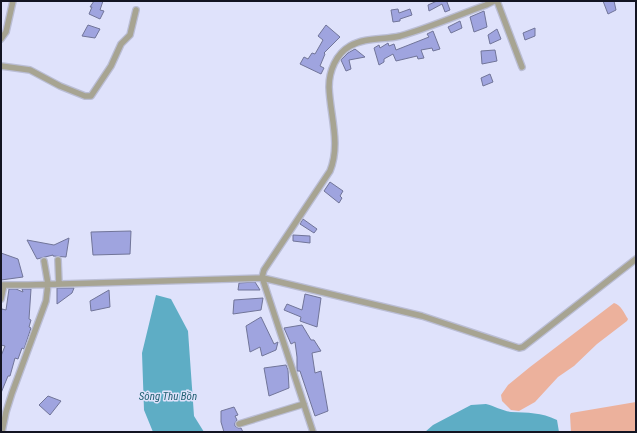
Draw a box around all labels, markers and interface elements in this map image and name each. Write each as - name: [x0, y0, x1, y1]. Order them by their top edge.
- water label: Sông Thu Bồn: [139, 390, 197, 403]

